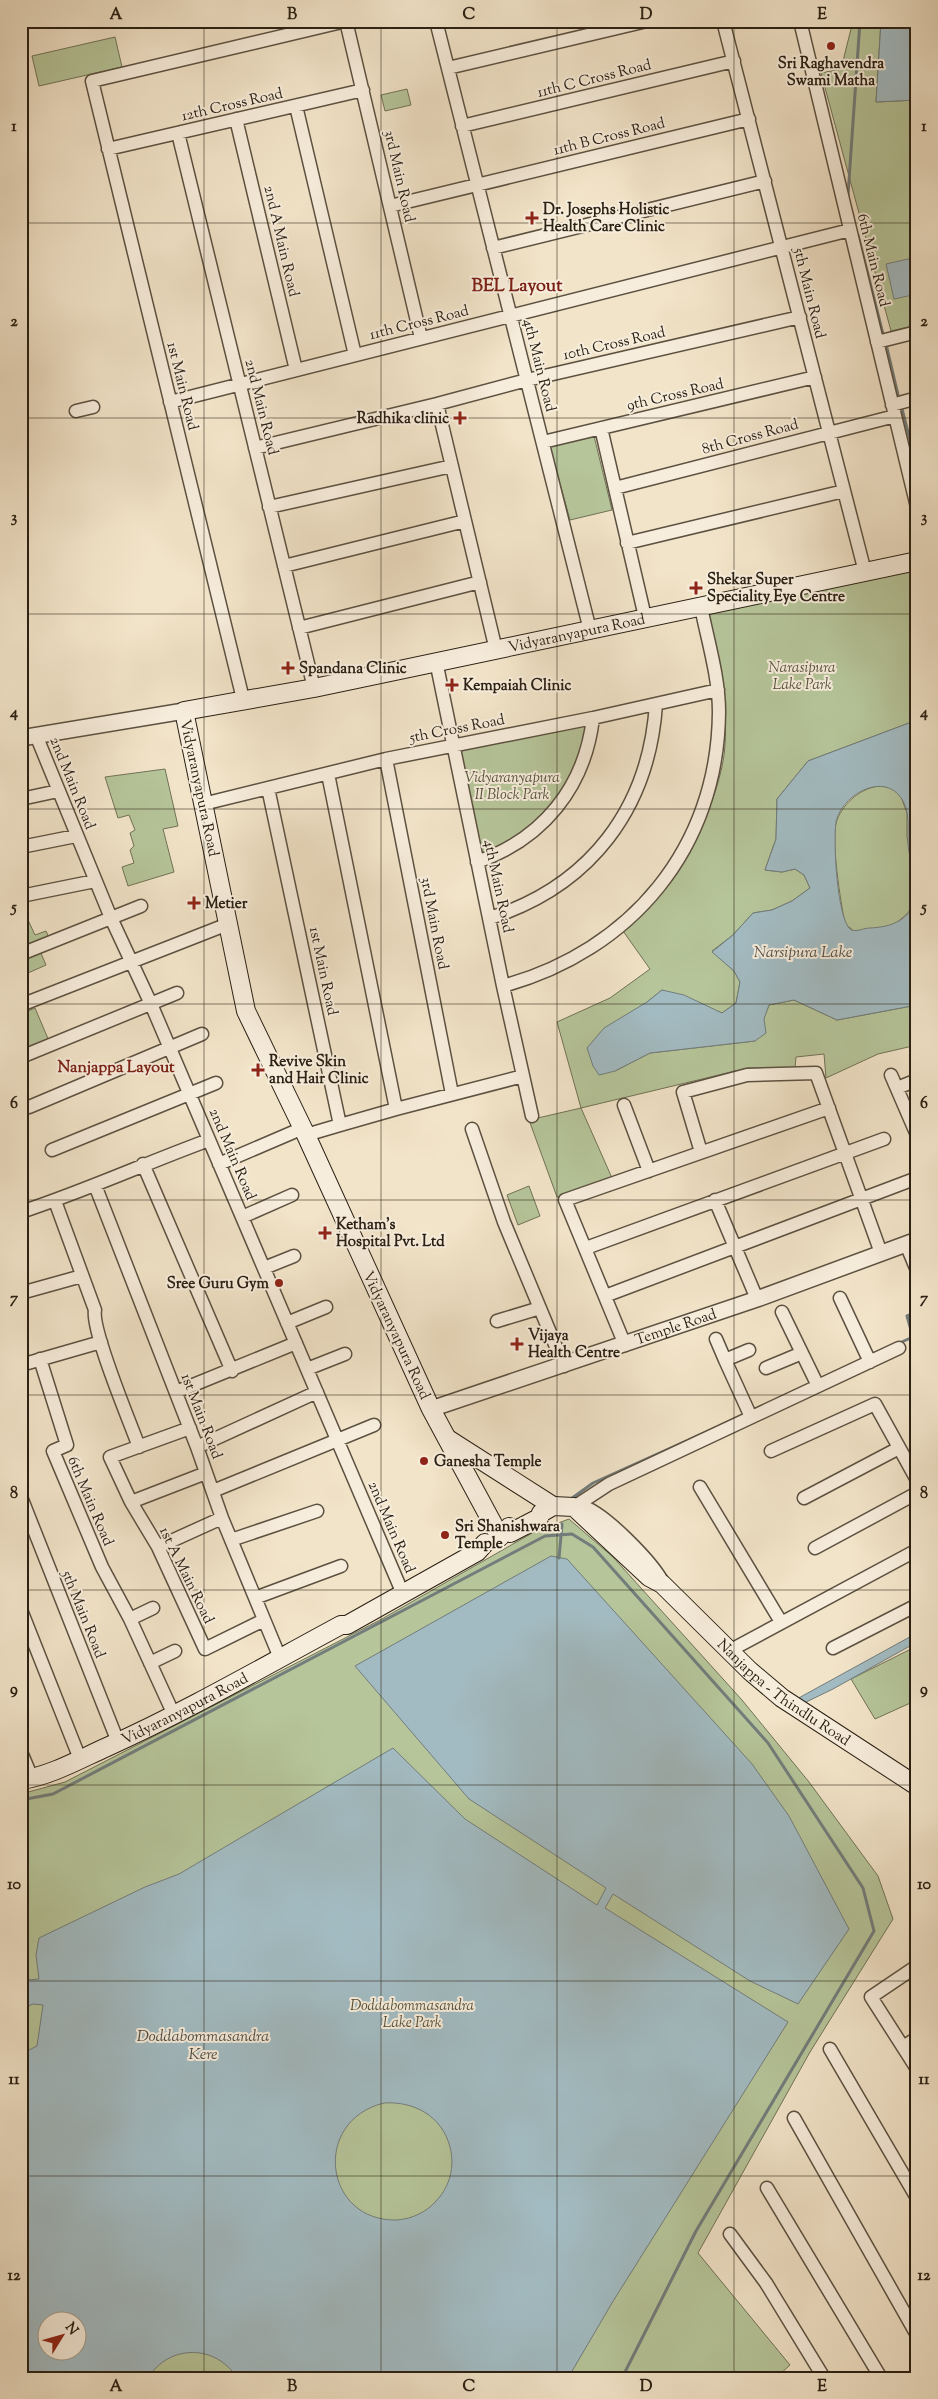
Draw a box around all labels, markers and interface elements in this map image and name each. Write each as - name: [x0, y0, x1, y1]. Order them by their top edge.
- text: A: [110, 4, 123, 27]
- text: B: [287, 4, 297, 27]
- text: C: [463, 4, 476, 27]
- text: D: [640, 4, 653, 27]
- text: E: [817, 4, 827, 27]
- marker: Sri Raghavendra Swami Matha: [825, 40, 837, 52]
- place label: Sri Raghavendra Swami Matha: [778, 54, 884, 92]
- street label: 11th C Cross Road: [535, 55, 654, 104]
- street label: 12th Cross Road: [180, 83, 286, 127]
- street label: 11th B Cross Road: [551, 113, 668, 161]
- text: 1: [11, 116, 17, 139]
- text: 1: [921, 116, 927, 139]
- street label: 3rd Main Road: [378, 128, 419, 225]
- street label: 2nd A Main Road: [258, 184, 304, 300]
- place label: Dr. Josephs Holistic Health Care Clinic: [543, 200, 669, 238]
- marker: Dr. Josephs Holistic Health Care Clinic: [525, 211, 539, 225]
- street label: 6th Main Road: [851, 212, 894, 310]
- street label: 5th Main Road: [787, 245, 830, 342]
- district label: BEL Layout: [472, 274, 563, 300]
- street label: 11th Cross Road: [367, 301, 472, 346]
- text: 2: [10, 311, 18, 334]
- text: 2: [920, 311, 928, 334]
- street label: 4th Main Road: [517, 317, 560, 415]
- street label: 10th Cross Road: [561, 322, 668, 366]
- street label: 1st Main Road: [160, 340, 203, 433]
- street label: 2nd Main Road: [238, 357, 283, 458]
- street label: 9th Cross Road: [625, 374, 726, 417]
- place label: Radhika clinic: [357, 409, 449, 430]
- marker: Radhika clinic: [453, 411, 467, 425]
- street label: 8th Cross Road: [700, 414, 801, 460]
- text: 3: [11, 507, 18, 530]
- text: 3: [921, 507, 928, 530]
- place label: Shekar Super Speciality Eye Centre: [707, 570, 845, 608]
- marker: Shekar Super Speciality Eye Centre: [689, 581, 703, 595]
- street label: Vidyaranyapura Road: [506, 609, 648, 659]
- park label: Narasipura Lake Park: [768, 658, 836, 696]
- place label: Spandana Clinic: [299, 659, 407, 680]
- marker: Spandana Clinic: [281, 661, 295, 675]
- place label: Kempaiah Clinic: [463, 676, 571, 697]
- marker: Kempaiah Clinic: [445, 678, 459, 692]
- text: 4: [9, 702, 18, 725]
- text: 4: [919, 702, 928, 725]
- street label: 5th Cross Road: [407, 710, 507, 749]
- street label: Vidyaranyapura Road: [174, 718, 223, 859]
- street label: 2nd Main Road: [43, 734, 100, 833]
- park label: Vidyaranyapura II Block Park: [464, 768, 560, 806]
- street label: 4th Main Road: [477, 838, 518, 936]
- street label: 3rd Main Road: [414, 875, 453, 972]
- place label: Metier: [205, 894, 248, 915]
- marker: Metier: [187, 896, 201, 910]
- text: 5: [9, 897, 17, 920]
- text: 5: [919, 897, 927, 920]
- street label: 1st Main Road: [303, 925, 342, 1018]
- water label: Narsipura Lake: [754, 942, 852, 965]
- place label: Revive Skin and Hair Clinic: [269, 1052, 369, 1090]
- district label: Nanjappa Layout: [57, 1057, 175, 1080]
- marker: Revive Skin and Hair Clinic: [251, 1063, 265, 1077]
- text: 6: [10, 1093, 18, 1116]
- text: 6: [920, 1093, 928, 1116]
- street label: 2nd Main Road: [203, 1105, 261, 1204]
- place label: Ketham's Hospital Pvt. Ltd: [336, 1215, 445, 1253]
- marker: Ketham's Hospital Pvt. Ltd: [318, 1226, 332, 1240]
- street label: Vidyaranyapura Road: [357, 1268, 435, 1404]
- place label: Sree Guru Gym: [167, 1274, 270, 1295]
- marker: Sree Guru Gym: [273, 1277, 285, 1289]
- text: 7: [10, 1288, 19, 1311]
- text: 7: [920, 1288, 929, 1311]
- street label: Temple Road: [632, 1304, 720, 1351]
- place label: Vijaya Health Centre: [528, 1326, 620, 1364]
- marker: Vijaya Health Centre: [510, 1337, 524, 1351]
- street label: 1st Main Road: [175, 1371, 227, 1463]
- place label: Ganesha Temple: [434, 1452, 541, 1473]
- street label: 6th Main Road: [61, 1454, 118, 1550]
- marker: Ganesha Temple: [418, 1455, 430, 1467]
- street label: 2nd Main Road: [362, 1478, 420, 1577]
- text: 8: [10, 1483, 18, 1506]
- text: 8: [920, 1483, 928, 1506]
- place label: Sri Shanishwara Temple: [455, 1517, 560, 1555]
- street label: 1st A Main Road: [153, 1524, 218, 1628]
- marker: Sri Shanishwara Temple: [439, 1529, 451, 1541]
- street label: 5th Main Road: [55, 1567, 110, 1662]
- street label: Nanjappa - Thindlu Road: [712, 1635, 854, 1752]
- street label: Vidyaranyapura Road: [118, 1668, 253, 1751]
- text: 9: [10, 1679, 18, 1702]
- text: 9: [920, 1679, 928, 1702]
- text: 10: [7, 1874, 21, 1897]
- text: 10: [917, 1874, 931, 1897]
- park label: Doddabommasandra Lake Park: [350, 1996, 474, 2034]
- water label: Doddabommasandra Kere: [137, 2026, 269, 2067]
- text: 11: [9, 2069, 20, 2092]
- text: 11: [919, 2069, 930, 2092]
- text: 12: [8, 2265, 21, 2288]
- text: 12: [918, 2265, 931, 2288]
- north arrow: [38, 2312, 88, 2362]
- text: N: [59, 2319, 82, 2340]
- text: A: [110, 2376, 123, 2399]
- text: B: [287, 2376, 297, 2399]
- text: C: [463, 2376, 476, 2399]
- text: D: [640, 2376, 653, 2399]
- text: E: [817, 2376, 827, 2399]

